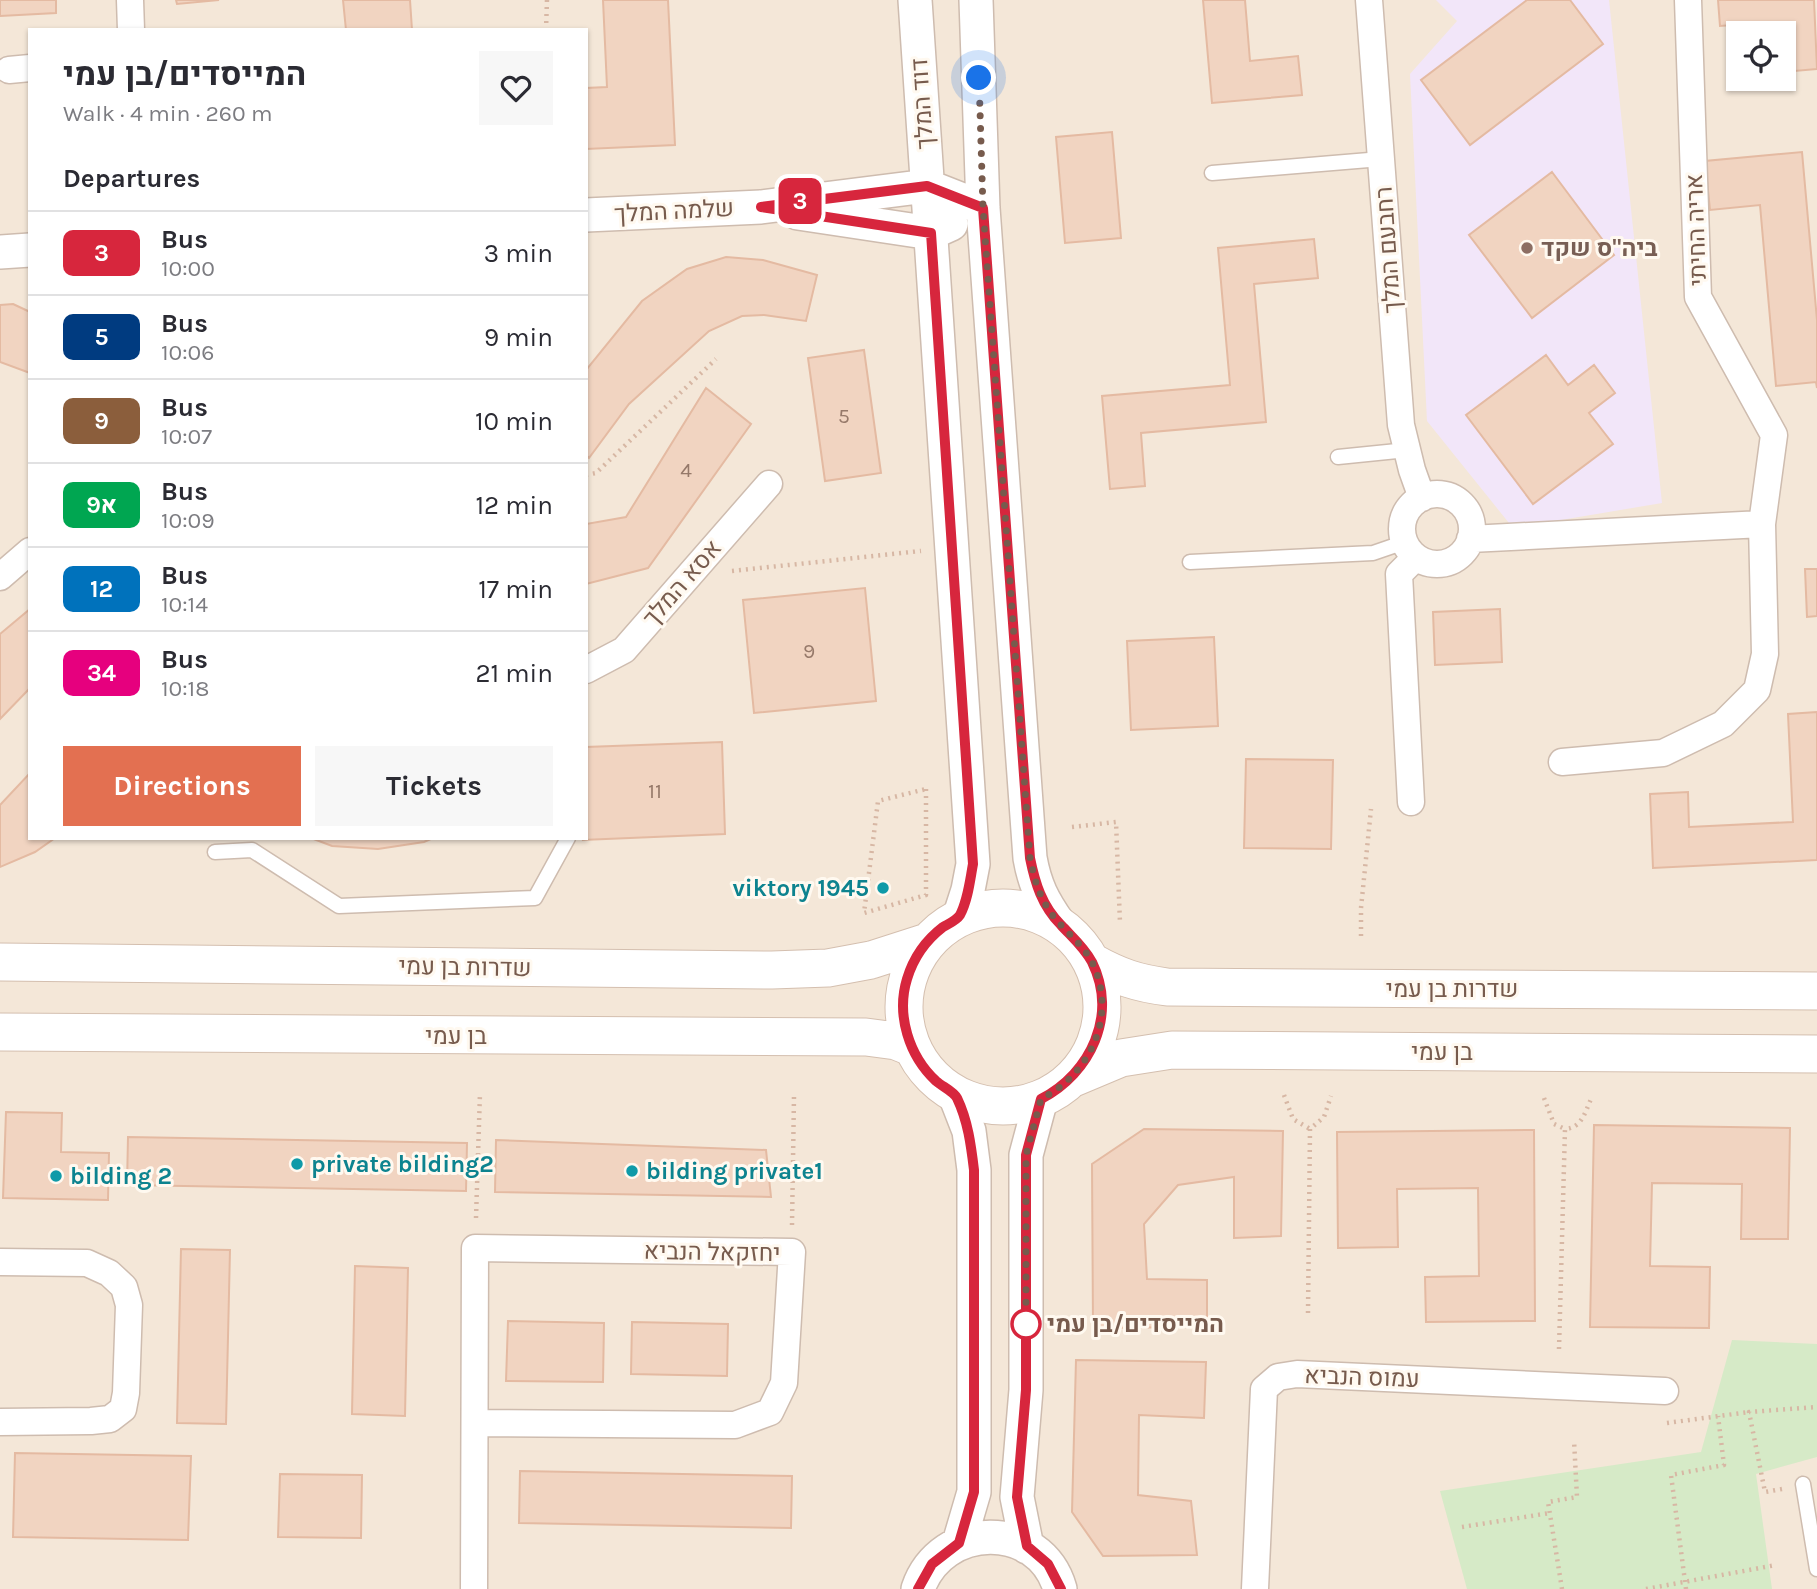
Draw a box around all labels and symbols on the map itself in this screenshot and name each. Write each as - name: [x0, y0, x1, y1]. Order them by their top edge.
- street label: דוד המלך: [905, 57, 939, 151]
- your location: [961, 60, 996, 95]
- street label: אריה החיתי: [1680, 173, 1712, 287]
- line badge: 3: [777, 178, 823, 224]
- street label: רחבעם המלך: [1370, 185, 1406, 315]
- street label: שלמה המלך: [613, 194, 735, 228]
- place label: ביה"ס שקד: [1541, 234, 1658, 262]
- marker: ביה"ס שקד: [1519, 240, 1535, 256]
- house number: 5: [838, 404, 850, 428]
- house number: 4: [680, 458, 692, 482]
- street label: אסא המלך: [637, 534, 727, 632]
- house number: 9: [803, 639, 815, 663]
- house number: 11: [648, 779, 662, 803]
- place label: viktory 1945: [732, 874, 869, 902]
- marker: viktory 1945: [875, 880, 891, 896]
- street label: שדרות בן עמי: [398, 952, 532, 982]
- street label: שדרות בן עמי: [1386, 975, 1518, 1003]
- street label: בן עמי: [425, 1022, 487, 1050]
- street label: בן עמי: [1411, 1038, 1473, 1066]
- place label: private bilding2: [311, 1150, 494, 1178]
- marker: private bilding2: [289, 1156, 305, 1172]
- place label: bilding private1: [646, 1157, 823, 1185]
- place label: bilding 2: [70, 1162, 172, 1190]
- marker: bilding private1: [624, 1163, 640, 1179]
- marker: bilding 2: [48, 1168, 64, 1184]
- street label: יחזקאל הנביא: [643, 1237, 781, 1267]
- marker: המייסדים/בן עמי: [1011, 1309, 1041, 1339]
- place label: המייסדים/בן עמי: [1047, 1310, 1224, 1338]
- street label: עמוס הנביא: [1304, 1361, 1420, 1393]

